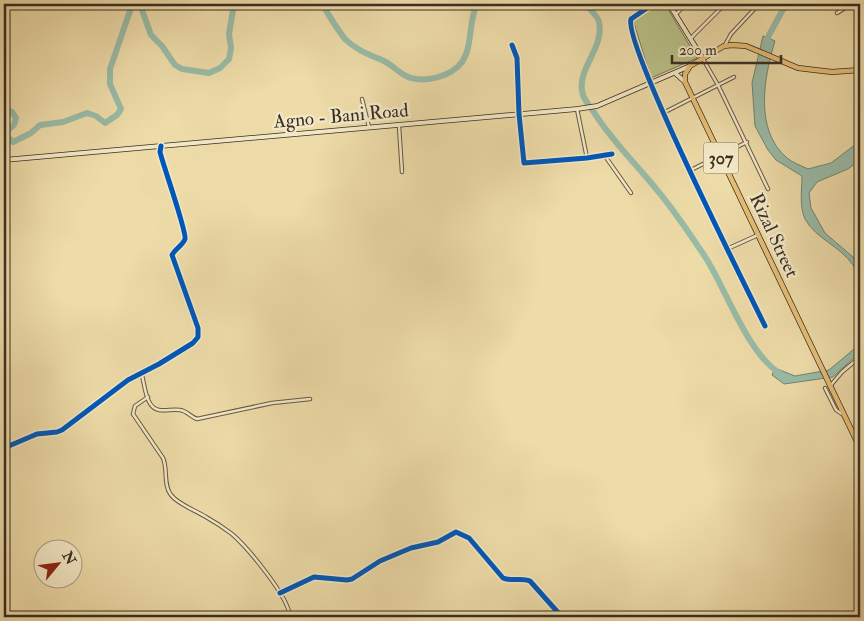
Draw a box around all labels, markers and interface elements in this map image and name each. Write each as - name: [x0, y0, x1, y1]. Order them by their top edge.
- scale bar: [672, 32, 780, 64]
- text: 200 m: [679, 41, 717, 60]
- street label: Agno - Bani Road: [272, 98, 410, 134]
- road number: 307: [704, 142, 738, 174]
- street label: Rizal Street: [744, 189, 804, 281]
- north arrow: [32, 538, 82, 588]
- text: N: [58, 547, 80, 568]

